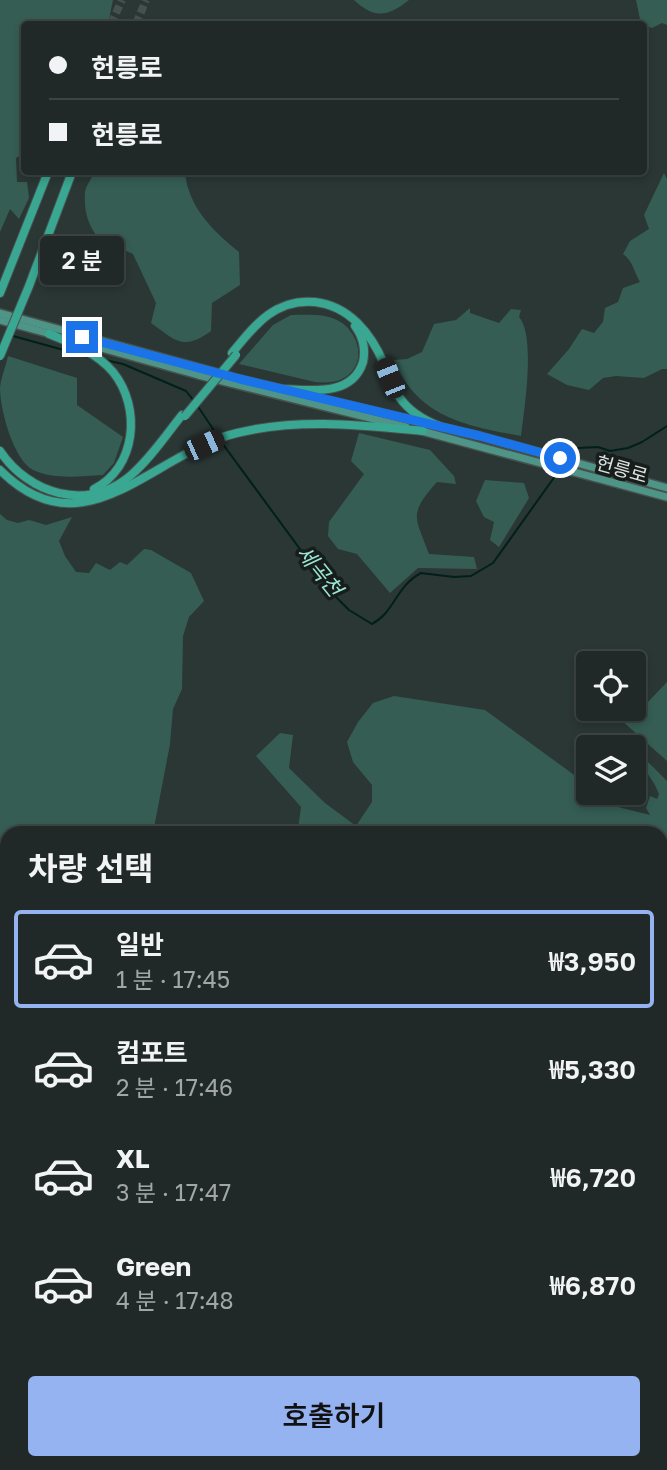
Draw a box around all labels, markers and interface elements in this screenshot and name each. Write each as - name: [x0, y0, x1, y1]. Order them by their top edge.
- text: 헌릉로: [91, 52, 163, 83]
- text: 헌릉로: [91, 119, 163, 150]
- callout: 2 분: [40, 236, 124, 284]
- text: 2 분: [62, 246, 102, 274]
- route end: [66, 321, 98, 353]
- car: [373, 355, 408, 401]
- car: [181, 427, 228, 463]
- route start: [544, 442, 576, 474]
- street label: 헌릉로: [594, 450, 651, 487]
- water label: 세곡천: [291, 540, 350, 603]
- map controls: [576, 651, 646, 805]
- button: locate: [576, 651, 646, 721]
- button: layers: [576, 735, 646, 805]
- text: 차량 선택: [28, 849, 154, 887]
- icon: car: [32, 928, 95, 991]
- text: 일반: [116, 929, 164, 960]
- text: ₩3,950: [549, 946, 636, 977]
- text: 1 분 · 17:45: [116, 965, 230, 993]
- icon: car: [32, 1036, 95, 1099]
- text: 컴포트: [116, 1037, 188, 1068]
- text: ₩5,330: [549, 1054, 636, 1085]
- text: 2 분 · 17:46: [116, 1073, 233, 1101]
- text: XL: [116, 1143, 150, 1174]
- icon: car: [32, 1144, 95, 1207]
- text: ₩6,720: [550, 1162, 636, 1193]
- text: 3 분 · 17:47: [116, 1178, 231, 1206]
- text: Green: [116, 1251, 191, 1282]
- icon: car: [32, 1252, 95, 1315]
- text: ₩6,870: [550, 1270, 636, 1301]
- text: 4 분 · 17:48: [116, 1286, 234, 1314]
- button: 호출하기: [28, 1376, 640, 1456]

